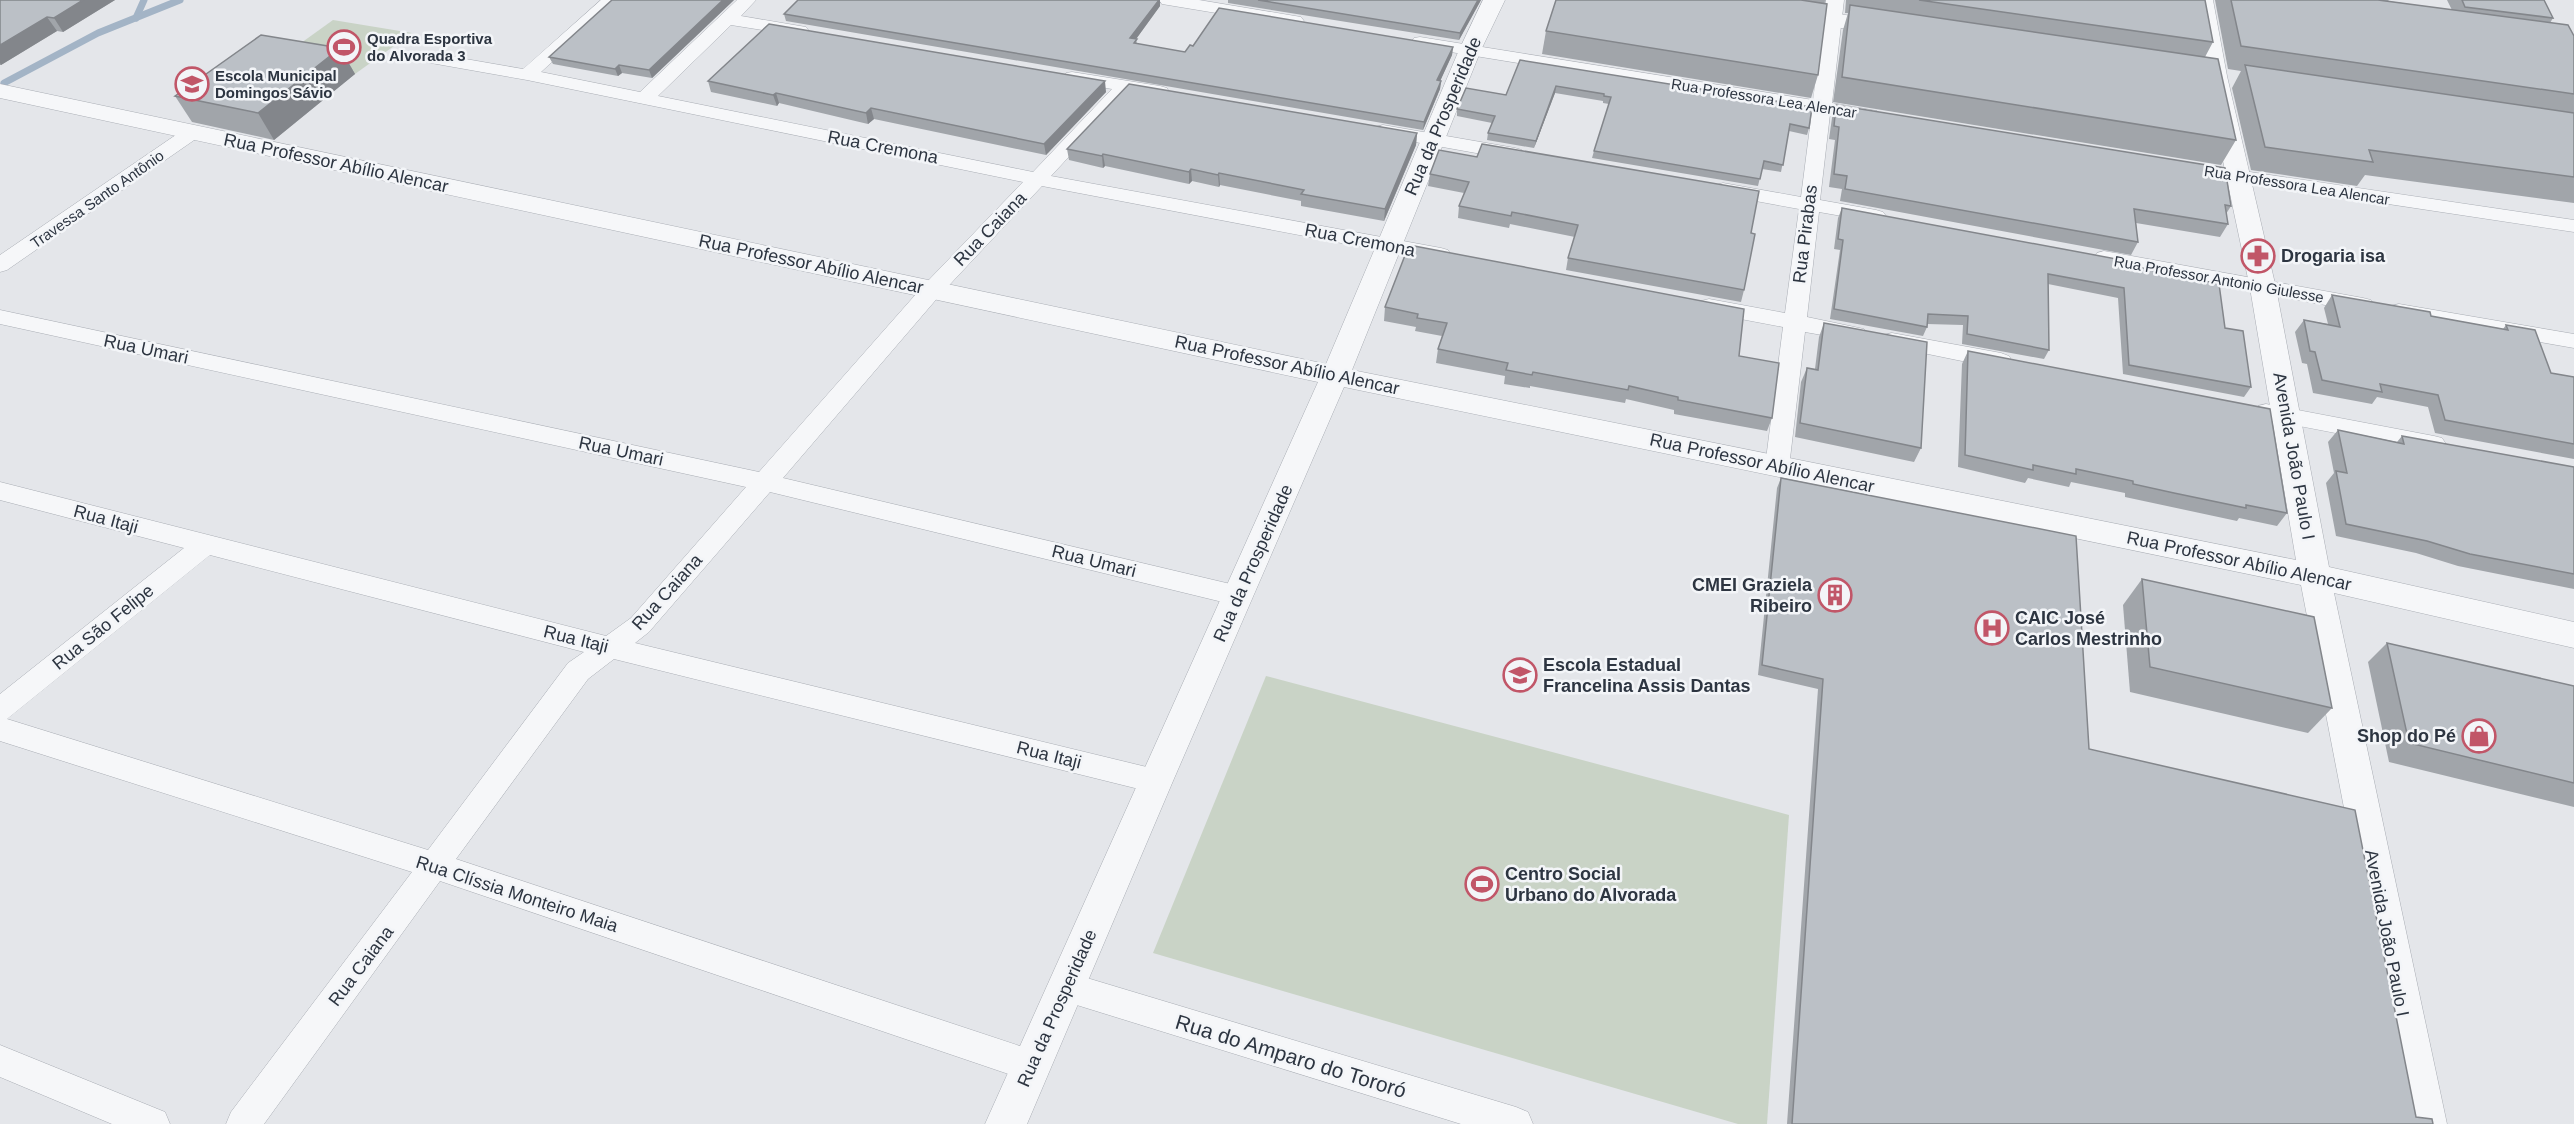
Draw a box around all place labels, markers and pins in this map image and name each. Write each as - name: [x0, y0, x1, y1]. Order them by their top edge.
- sports icon: Quadra Esportiva do Alvorada 3: [326, 29, 362, 65]
- place label: Quadra Esportiva do Alvorada 3: [367, 30, 493, 64]
- school or university icon: Escola Municipal Domingos Sávio: [174, 66, 210, 102]
- place label: Escola Municipal Domingos Sávio: [215, 67, 337, 101]
- pharmacy icon: Drogaria isa: [2240, 238, 2276, 274]
- place label: Drogaria isa: [2281, 246, 2386, 266]
- place label: CMEI Graziela Ribeiro: [1692, 575, 1813, 616]
- building icon: CMEI Graziela Ribeiro: [1817, 577, 1853, 613]
- place label: CAIC José Carlos Mestrinho: [2015, 608, 2162, 649]
- hospital icon: CAIC José Carlos Mestrinho: [1974, 610, 2010, 646]
- place label: Escola Estadual Francelina Assis Dantas: [1543, 655, 1750, 696]
- school or university icon: Escola Estadual Francelina Assis Dantas: [1502, 657, 1538, 693]
- shop icon: Shop do Pé: [2461, 718, 2497, 754]
- place label: Shop do Pé: [2357, 726, 2456, 746]
- place label: Centro Social Urbano do Alvorada: [1505, 864, 1677, 905]
- sports icon: Centro Social Urbano do Alvorada: [1464, 866, 1500, 902]

